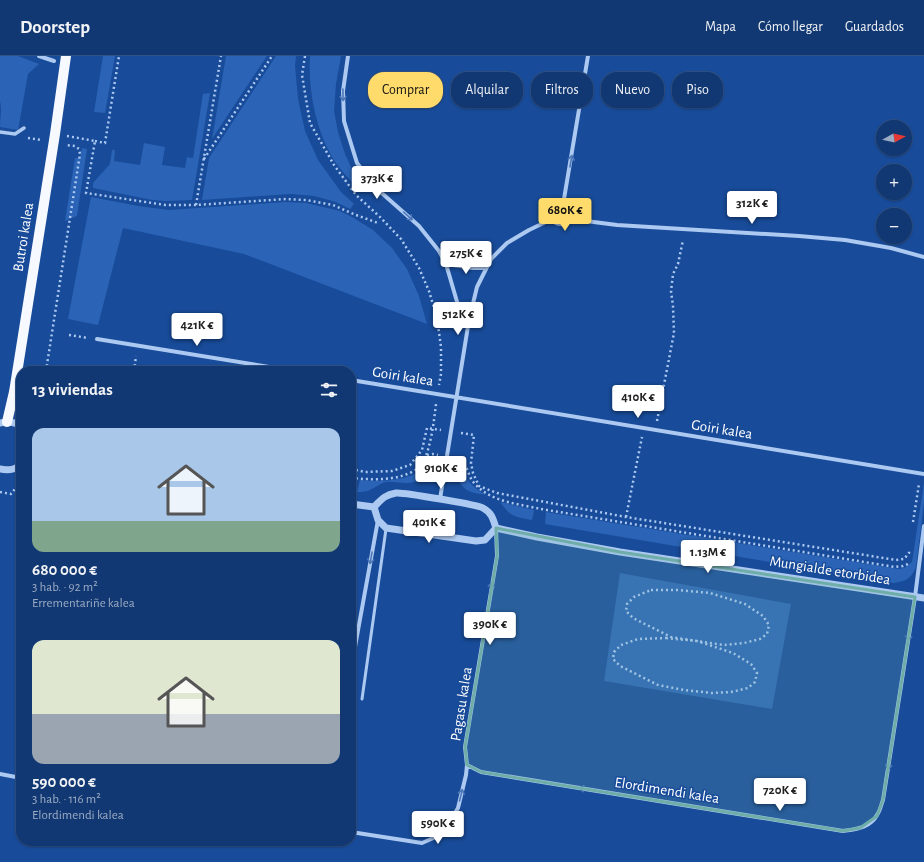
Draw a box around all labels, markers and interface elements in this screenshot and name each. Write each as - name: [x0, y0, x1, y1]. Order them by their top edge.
- text: Doorstep: [20, 18, 90, 37]
- text: Mapa: [705, 20, 736, 34]
- text: Cómo llegar: [758, 20, 823, 34]
- text: Guardados: [845, 20, 904, 34]
- chip: Comprar: [368, 72, 443, 108]
- chip: Alquilar: [451, 72, 523, 108]
- chip: Filtros: [531, 72, 593, 108]
- chip: Nuevo: [601, 72, 664, 108]
- chip: Piso: [672, 72, 723, 108]
- one-way arrow: [339, 88, 347, 101]
- north arrow: [876, 120, 912, 156]
- map controls: [876, 120, 912, 244]
- one-way arrow: [567, 155, 575, 168]
- button: +: [876, 164, 912, 200]
- pin: 373K €: [344, 166, 410, 200]
- text: 373K €: [361, 172, 393, 185]
- pin: 312K €: [719, 191, 785, 225]
- text: 312K €: [736, 197, 768, 210]
- pin: 680K €: [532, 198, 598, 232]
- street label: Butroi kalea: [11, 201, 36, 273]
- text: 680K €: [547, 204, 583, 217]
- button: −: [876, 208, 912, 244]
- one-way arrow: [402, 211, 412, 220]
- pin: 275K €: [433, 241, 499, 275]
- text: 275K €: [450, 247, 482, 260]
- pin: 512K €: [425, 302, 491, 336]
- text: 512K €: [442, 308, 474, 321]
- pin: 421K €: [164, 313, 230, 347]
- text: 421K €: [181, 319, 213, 332]
- street label: Goiri kalea: [371, 364, 435, 389]
- icon: filters: [318, 379, 340, 401]
- text: 13 viviendas: [32, 381, 113, 398]
- pin: 410K €: [605, 385, 671, 419]
- text: 410K €: [621, 391, 655, 404]
- street label: Goiri kalea: [690, 417, 754, 442]
- icon: home: [150, 454, 222, 526]
- pin: 910K €: [408, 456, 474, 490]
- text: 910K €: [424, 462, 458, 475]
- pin: 401K €: [396, 510, 462, 544]
- text: 401K €: [412, 516, 446, 529]
- pin: 1.13M €: [671, 540, 745, 574]
- text: 1.13M €: [690, 546, 726, 559]
- one-way arrow: [367, 551, 375, 564]
- street label: Mungialde etorbidea: [768, 554, 891, 587]
- text: 680 000 €: [32, 561, 97, 578]
- text: 3 hab. · 92 m²: [32, 581, 98, 594]
- one-way arrow: [488, 582, 496, 595]
- text: Errementariñe kalea: [32, 597, 135, 610]
- pin: 390K €: [457, 612, 523, 646]
- text: 390K €: [473, 618, 507, 631]
- one-way arrow: [905, 628, 913, 641]
- icon: home: [150, 666, 222, 738]
- street label: Pagasu kalea: [448, 666, 475, 742]
- one-way arrow: [885, 757, 893, 770]
- text: 590 000 €: [32, 773, 96, 790]
- street label: Elordimendi kalea: [613, 775, 720, 806]
- pin: 720K €: [747, 778, 813, 812]
- text: 720K €: [763, 784, 797, 797]
- one-way arrow: [579, 785, 592, 793]
- one-way arrow: [458, 789, 465, 802]
- text: 3 hab. · 116 m²: [32, 793, 101, 806]
- text: Elordimendi kalea: [32, 809, 124, 822]
- pin: 590K €: [405, 811, 471, 845]
- text: 590K €: [421, 817, 455, 830]

